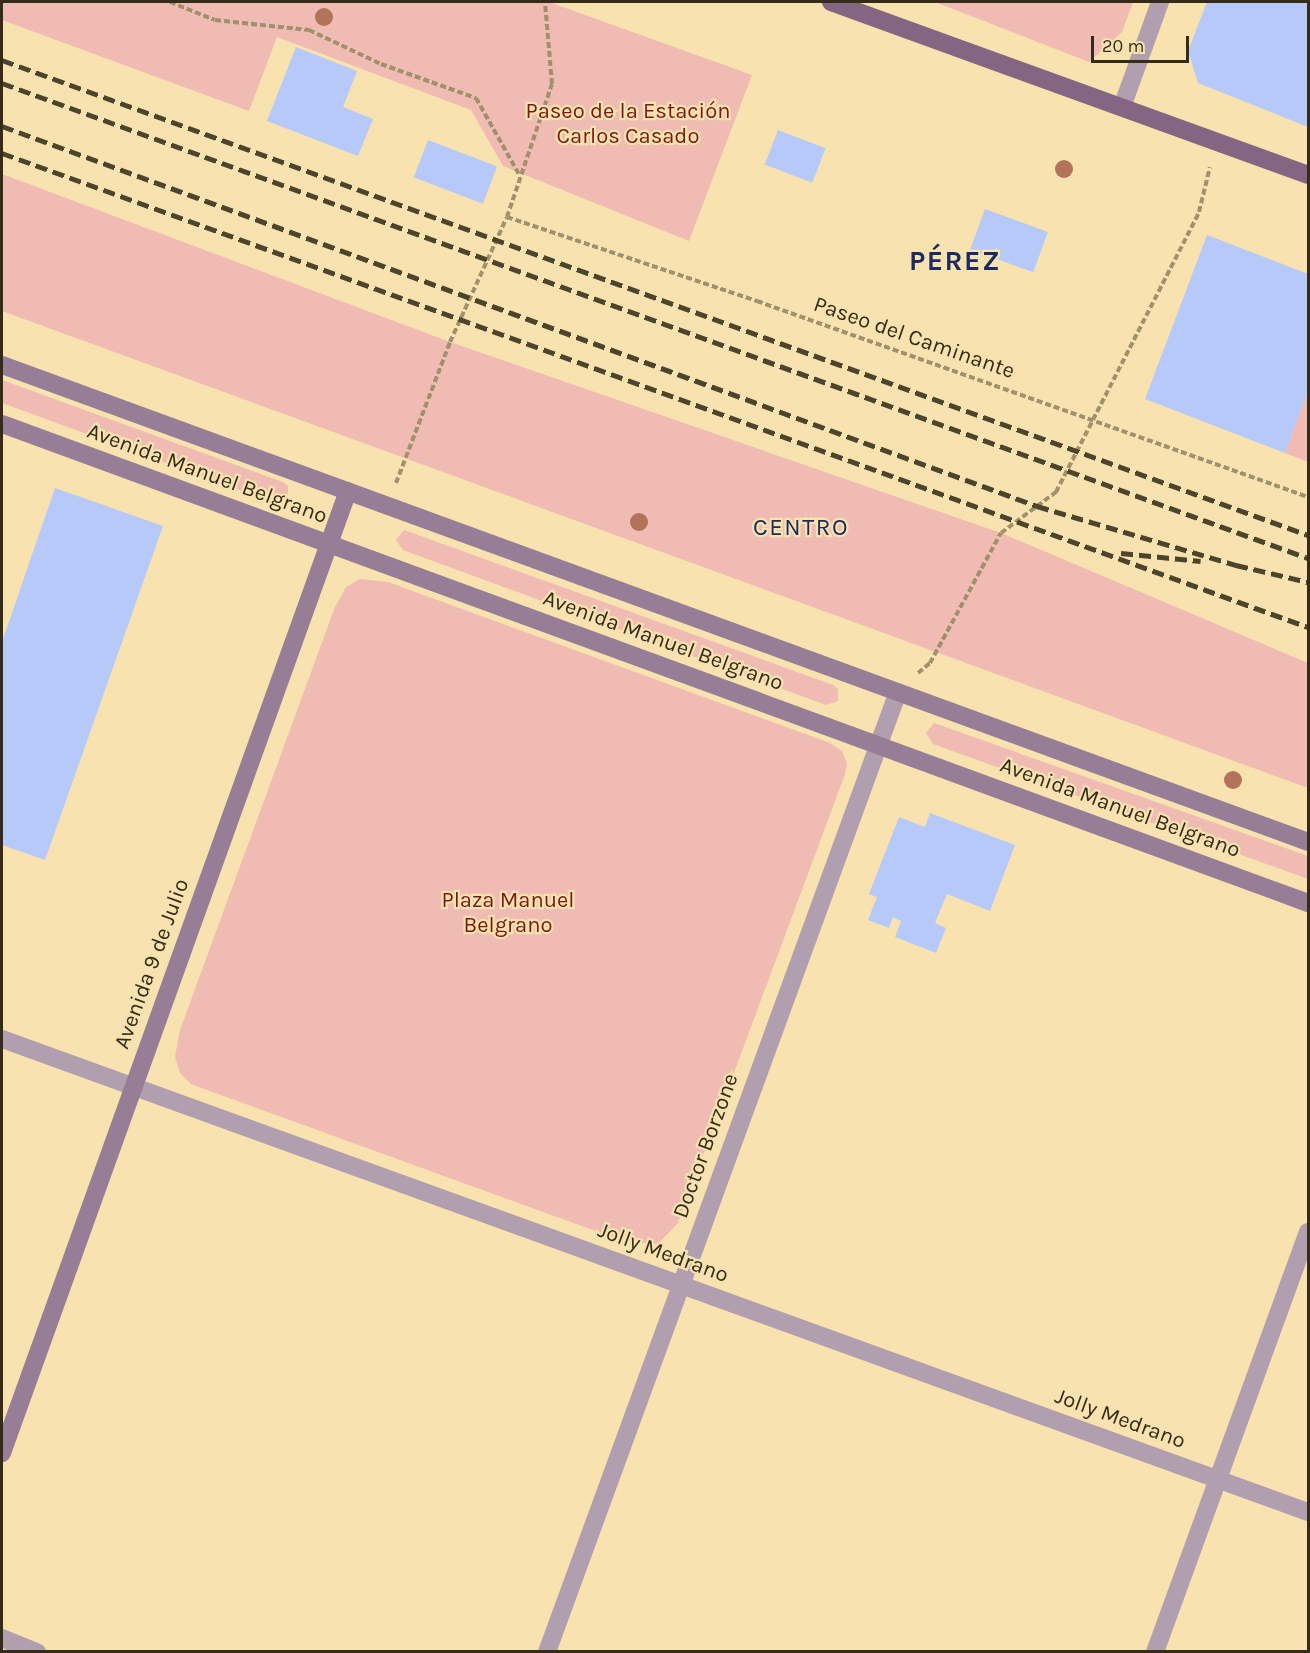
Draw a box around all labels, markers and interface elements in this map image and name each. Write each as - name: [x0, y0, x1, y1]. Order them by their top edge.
- scale bar: [1094, 24, 1192, 62]
- text: 20 m: [1102, 35, 1144, 57]
- park label: Paseo de la Estación Carlos Casado: [526, 98, 730, 150]
- district label: PÉREZ: [909, 244, 1001, 278]
- street label: Paseo del Caminante: [810, 291, 1018, 385]
- street label: Avenida Manuel Belgrano: [83, 418, 331, 530]
- district label: CENTRO: [753, 514, 849, 542]
- street label: Avenida Manuel Belgrano: [539, 585, 787, 697]
- street label: Avenida Manuel Belgrano: [996, 752, 1244, 864]
- street label: Avenida 9 de Julio: [109, 875, 195, 1053]
- park label: Plaza Manuel Belgrano: [441, 887, 575, 938]
- street label: Doctor Borzone: [668, 1070, 744, 1222]
- street label: Jolly Medrano: [594, 1217, 732, 1289]
- street label: Jolly Medrano: [1051, 1383, 1189, 1455]

